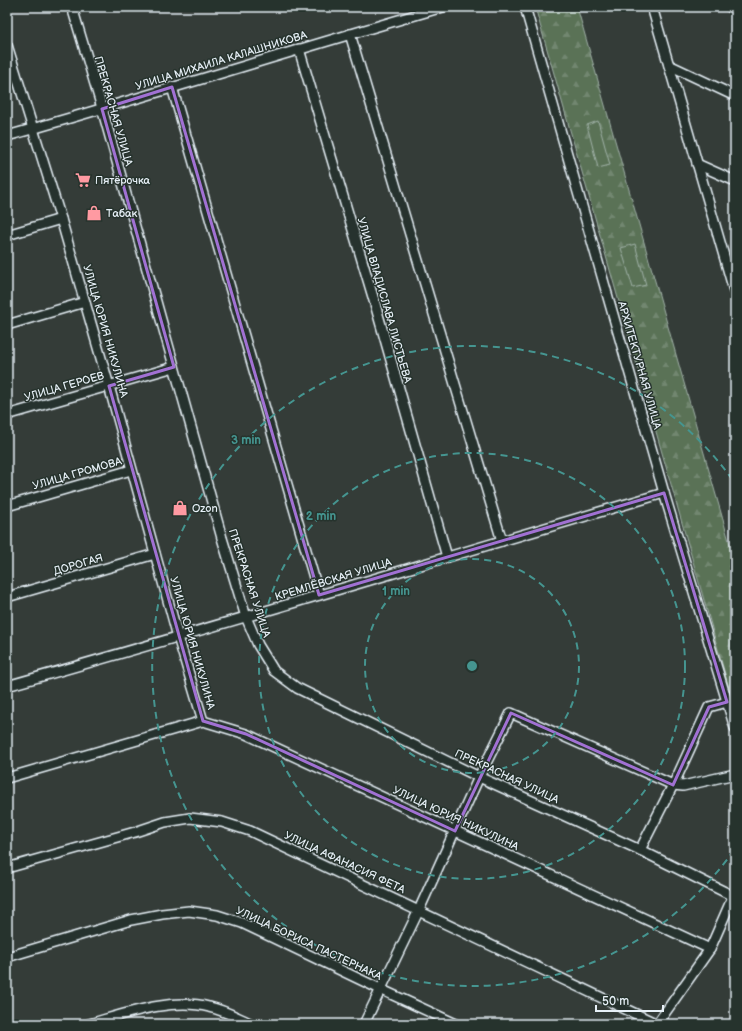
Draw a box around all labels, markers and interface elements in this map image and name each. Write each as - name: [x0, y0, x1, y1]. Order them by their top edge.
- street label: УЛИЦА МИХАИЛА КАЛАШНИКОВА: [134, 28, 309, 93]
- street label: ПРЕКРАСНАЯ УЛИЦА: [92, 55, 135, 168]
- supermarket icon: Пятёрочка: [74, 171, 92, 189]
- place label: Пятёрочка: [95, 174, 151, 187]
- shop icon: Табак: [85, 204, 103, 222]
- place label: Табак: [106, 207, 137, 220]
- street label: УЛИЦА ВЛАДИСЛАВА ЛИСТЬЕВА: [355, 216, 415, 385]
- street label: УЛИЦА ЮРИЯ НИКУЛИНА: [80, 263, 131, 399]
- street label: АРХИТЕКТУРНАЯ УЛИЦА: [615, 299, 664, 431]
- street label: УЛИЦА ГЕРОЕВ: [23, 369, 106, 404]
- text: 3 min: [231, 433, 261, 448]
- street label: УЛИЦА ГРОМОВА: [31, 454, 123, 492]
- shop icon: Ozon: [171, 499, 189, 517]
- place label: Ozon: [192, 502, 218, 515]
- text: 2 min: [306, 509, 336, 524]
- street label: ПРЕКРАСНАЯ УЛИЦА: [226, 527, 273, 639]
- street label: ДОРОГАЯ: [52, 551, 104, 578]
- street label: КРЕМЛЁВСКАЯ УЛИЦА: [273, 555, 393, 603]
- street label: УЛИЦА ЮРИЯ НИКУЛИНА: [167, 575, 218, 711]
- text: 1 min: [382, 584, 410, 599]
- centre of rings: [465, 659, 479, 673]
- street label: ПРЕКРАСНАЯ УЛИЦА: [453, 747, 561, 806]
- street label: УЛИЦА ЮРИЯ НИКУЛИНА: [391, 784, 521, 854]
- street label: УЛИЦА АФАНАСИЯ ФЕТА: [282, 829, 408, 896]
- street label: УЛИЦА БОРИСА ПАСТЕРНАКА: [234, 904, 384, 983]
- scale bar: [596, 987, 663, 1013]
- text: 50 m: [602, 994, 629, 1009]

